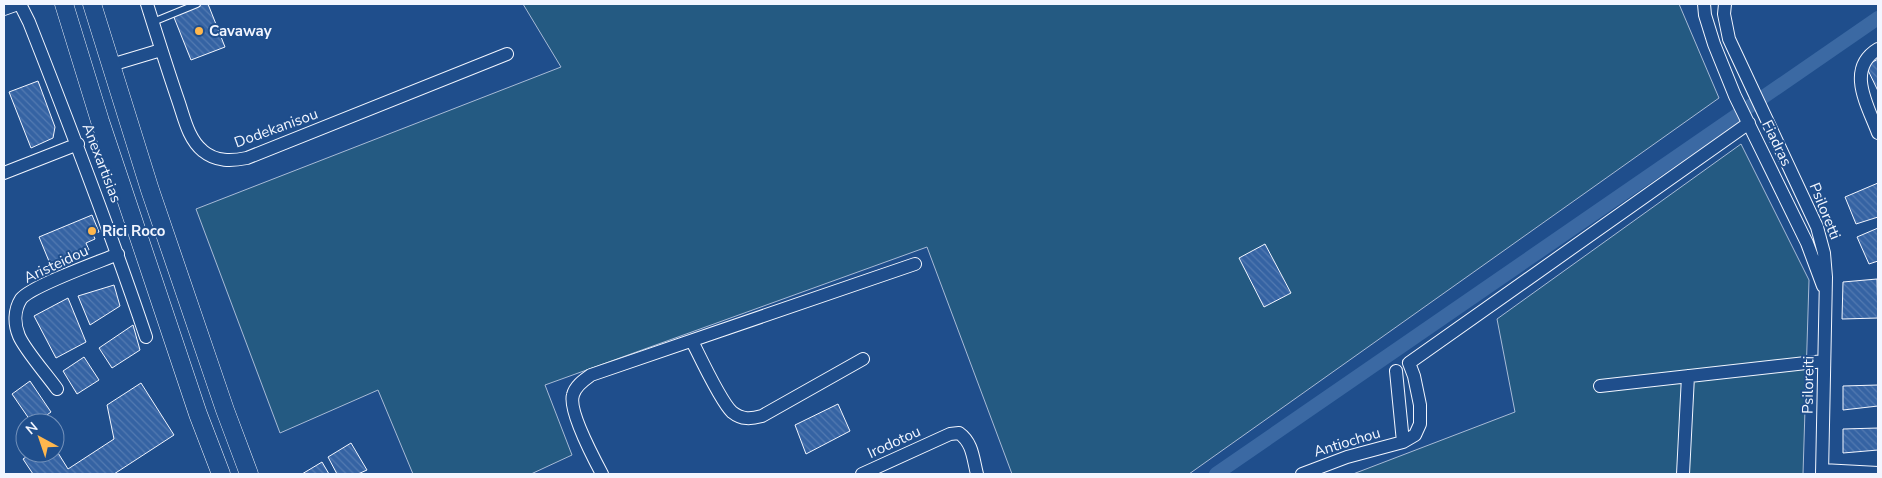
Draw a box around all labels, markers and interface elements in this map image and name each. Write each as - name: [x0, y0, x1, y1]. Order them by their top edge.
- place label: Cavaway: [209, 21, 272, 41]
- marker: Cavaway: [193, 25, 205, 37]
- street label: Dodekanisou: [231, 104, 321, 152]
- street label: Fiadras: [1757, 117, 1797, 169]
- street label: Anexartisias: [78, 120, 126, 206]
- street label: Psiloretti: [1805, 180, 1845, 242]
- place label: Rici Roco: [102, 221, 166, 241]
- marker: Rici Roco: [86, 225, 98, 237]
- street label: Aristeidou: [20, 240, 92, 288]
- street label: Psiloreiti: [1797, 356, 1819, 414]
- north arrow: [15, 413, 65, 463]
- text: N: [22, 418, 42, 439]
- street label: Irodotou: [864, 421, 924, 463]
- street label: Antiochou: [1311, 422, 1383, 462]

